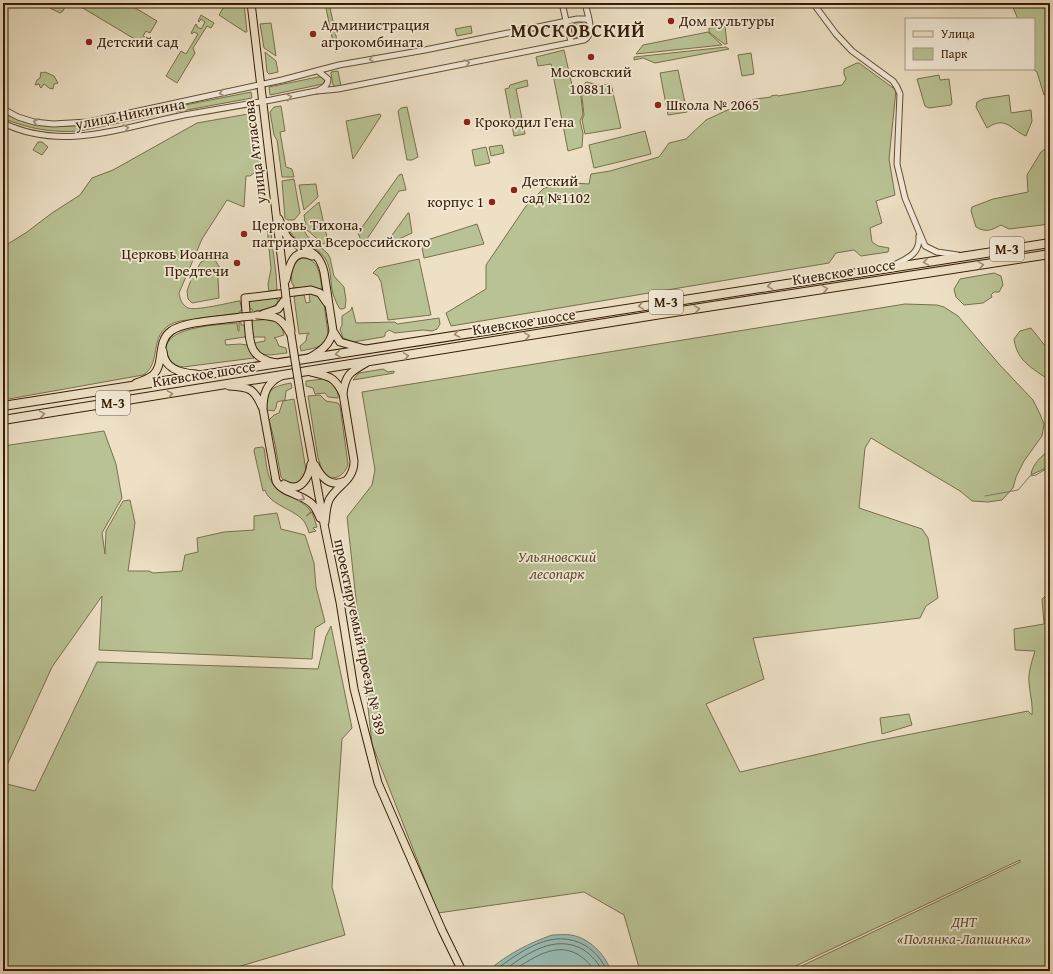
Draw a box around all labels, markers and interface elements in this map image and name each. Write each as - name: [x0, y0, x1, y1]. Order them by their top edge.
- place label: Дом культуры: [678, 10, 775, 31]
- place label: Администрация агрокомбината: [321, 14, 430, 52]
- district label: МОСКОВСКИЙ: [510, 16, 646, 44]
- marker: Дом культуры: [666, 16, 676, 26]
- legend: [905, 18, 1035, 70]
- text: Улица: [941, 25, 975, 42]
- marker: Администрация агрокомбината: [308, 29, 318, 39]
- place label: Детский сад: [96, 31, 178, 52]
- marker: Детский сад: [84, 37, 94, 47]
- text: Парк: [941, 45, 968, 62]
- marker: Московский 108811: [586, 52, 596, 62]
- one-way arrow: [369, 55, 375, 63]
- one-way arrow: [464, 59, 471, 68]
- place label: Московский 108811: [550, 61, 632, 99]
- one-way arrow: [219, 88, 225, 96]
- street label: улица Никитина: [72, 92, 187, 135]
- one-way arrow: [286, 93, 292, 101]
- place label: Школа № 2065: [666, 94, 759, 115]
- street label: улица Атласова: [238, 98, 271, 206]
- marker: Школа № 2065: [653, 100, 663, 110]
- place label: Крокодил Гена: [475, 111, 575, 132]
- marker: Крокодил Гена: [462, 117, 472, 127]
- one-way arrow: [33, 118, 39, 126]
- one-way arrow: [123, 125, 130, 133]
- place label: Детский сад №1102: [521, 170, 590, 208]
- marker: Детский сад №1102: [509, 185, 519, 195]
- place label: корпус 1: [427, 191, 484, 212]
- marker: корпус 1: [487, 197, 497, 207]
- place label: Церковь Тихона, патриарха Всероссийского: [252, 214, 431, 252]
- marker: Церковь Тихона, патриарха Всероссийского: [239, 229, 249, 239]
- road number: М-3: [990, 237, 1024, 261]
- place label: Церковь Иоанна Предтечи: [122, 243, 230, 281]
- street label: Киевское шоссе: [791, 253, 897, 290]
- one-way arrow: [923, 257, 929, 266]
- marker: Церковь Иоанна Предтечи: [232, 258, 242, 268]
- one-way arrow: [978, 261, 984, 270]
- one-way arrow: [767, 281, 773, 290]
- one-way arrow: [822, 285, 828, 294]
- road number: М-3: [649, 290, 683, 314]
- one-way arrow: [638, 301, 644, 310]
- street label: Киевское шоссе: [471, 303, 577, 340]
- one-way arrow: [693, 305, 700, 313]
- one-way arrow: [454, 330, 460, 338]
- one-way arrow: [524, 332, 530, 341]
- one-way arrow: [335, 349, 341, 358]
- one-way arrow: [403, 352, 409, 361]
- street label: Киевское шоссе: [151, 355, 257, 392]
- one-way arrow: [167, 390, 173, 399]
- road number: М-3: [96, 391, 130, 415]
- one-way arrow: [38, 410, 45, 419]
- one-way arrow: [298, 493, 305, 500]
- street label: проектируемый проезд № 389: [329, 537, 392, 737]
- park label: Ульяновский лесопарк: [518, 546, 597, 584]
- park label: ДНТ «Полянка-Лапшинка»: [897, 911, 1031, 949]

